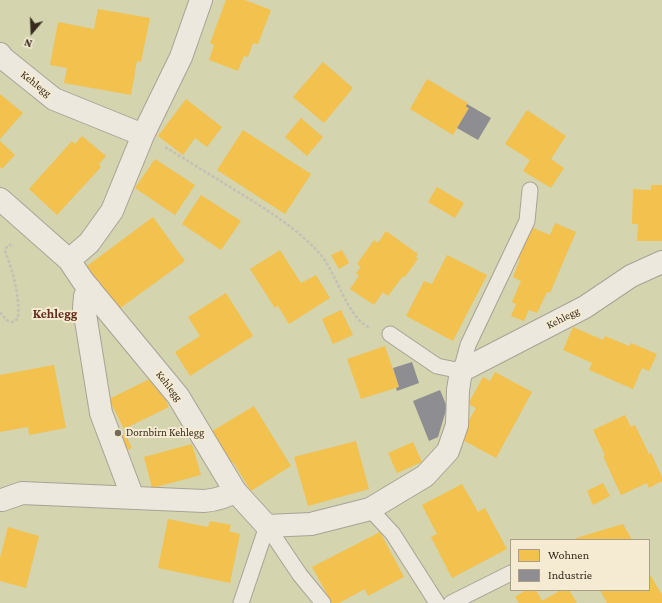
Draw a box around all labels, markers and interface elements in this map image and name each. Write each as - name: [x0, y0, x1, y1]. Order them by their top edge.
- north arrow: [12, 12, 52, 52]
- text: N: [23, 36, 34, 50]
- street label: Kehlegg: [18, 68, 54, 100]
- street label: Kehlegg: [544, 304, 582, 332]
- district label: Kehlegg: [33, 306, 77, 322]
- street label: Kehlegg: [153, 368, 185, 404]
- place label: Dornbirn Kehlegg: [126, 426, 204, 440]
- marker: Dornbirn Kehlegg: [113, 428, 123, 438]
- legend: [510, 539, 650, 591]
- text: Wohnen: [548, 548, 589, 562]
- text: Industrie: [548, 568, 592, 582]

